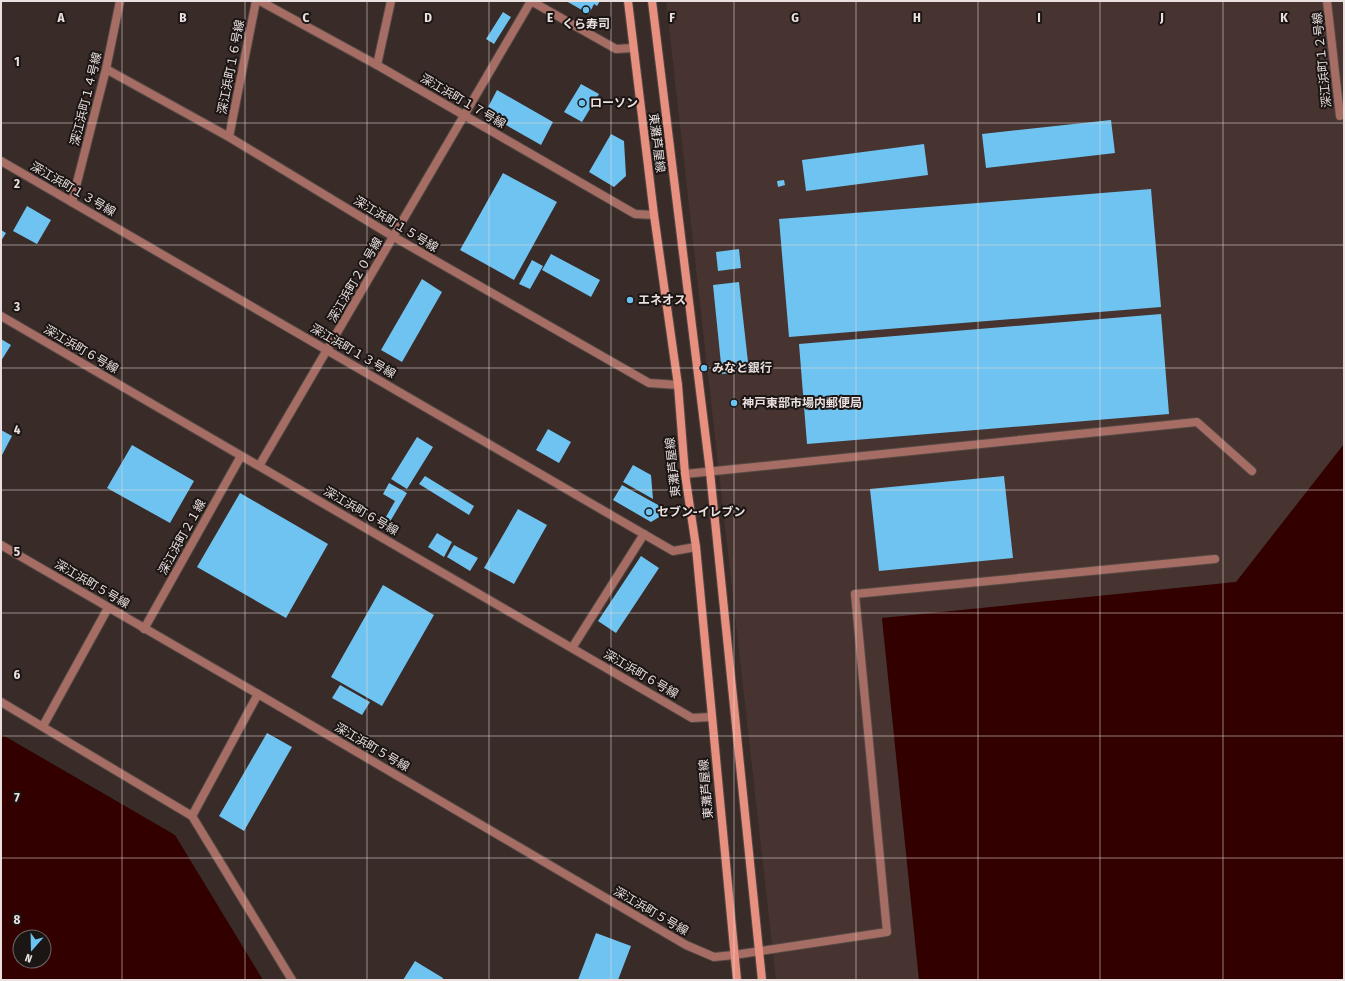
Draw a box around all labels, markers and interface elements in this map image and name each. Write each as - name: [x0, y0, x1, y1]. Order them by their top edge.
- marker: くら寿司: [581, 5, 591, 15]
- text: A: [56, 10, 65, 25]
- text: B: [179, 10, 187, 25]
- text: C: [303, 10, 310, 25]
- text: D: [424, 10, 432, 25]
- text: E: [547, 10, 553, 25]
- text: F: [669, 10, 675, 25]
- text: G: [791, 10, 799, 25]
- text: H: [913, 10, 921, 25]
- text: I: [1037, 10, 1041, 25]
- text: J: [1159, 10, 1164, 25]
- text: K: [1280, 10, 1288, 25]
- street label: 深江浜町１２号線: [1310, 12, 1334, 108]
- place label: くら寿司: [562, 17, 610, 31]
- street label: 深江浜町１６号線: [215, 19, 247, 115]
- street label: 深江浜町１４号線: [68, 51, 104, 147]
- text: 1: [14, 54, 20, 69]
- street label: 深江浜町１７号線: [418, 71, 508, 131]
- place label: ローソン: [590, 96, 638, 110]
- marker: ローソン: [577, 98, 587, 108]
- street label: 東灘芦屋線: [646, 112, 668, 174]
- street label: 深江浜町１３号線: [28, 159, 118, 219]
- text: 2: [13, 176, 20, 191]
- street label: 深江浜町１５号線: [351, 193, 441, 255]
- street label: 深江浜町２０号線: [325, 235, 385, 325]
- place label: エネオス: [638, 293, 686, 307]
- marker: エネオス: [625, 295, 635, 305]
- text: 3: [13, 299, 20, 314]
- street label: 深江浜町１３号線: [308, 321, 398, 381]
- street label: 深江浜町６号線: [41, 322, 121, 376]
- place label: みなと銀行: [712, 361, 772, 375]
- marker: みなと銀行: [699, 363, 709, 373]
- place label: 神戸東部市場内郵便局: [742, 396, 862, 410]
- marker: 神戸東部市場内郵便局: [729, 398, 739, 408]
- text: 4: [14, 422, 21, 437]
- street label: 東灘芦屋線: [663, 436, 683, 498]
- street label: 深江浜町６号線: [321, 484, 401, 538]
- street label: 深江浜町２１線: [156, 497, 208, 577]
- place label: セブン-イレブン: [657, 505, 746, 519]
- marker: セブン-イレブン: [644, 507, 654, 517]
- text: 5: [14, 544, 20, 559]
- street label: 深江浜町５号線: [52, 557, 132, 611]
- street label: 深江浜町６号線: [601, 647, 681, 701]
- text: 6: [14, 667, 21, 682]
- street label: 深江浜町５号線: [332, 720, 412, 774]
- street label: 東灘芦屋線: [696, 758, 716, 820]
- text: 7: [14, 790, 20, 805]
- street label: 深江浜町５号線: [611, 884, 691, 938]
- text: 8: [14, 912, 21, 927]
- north arrow: [12, 929, 52, 969]
- text: N: [23, 951, 34, 965]

